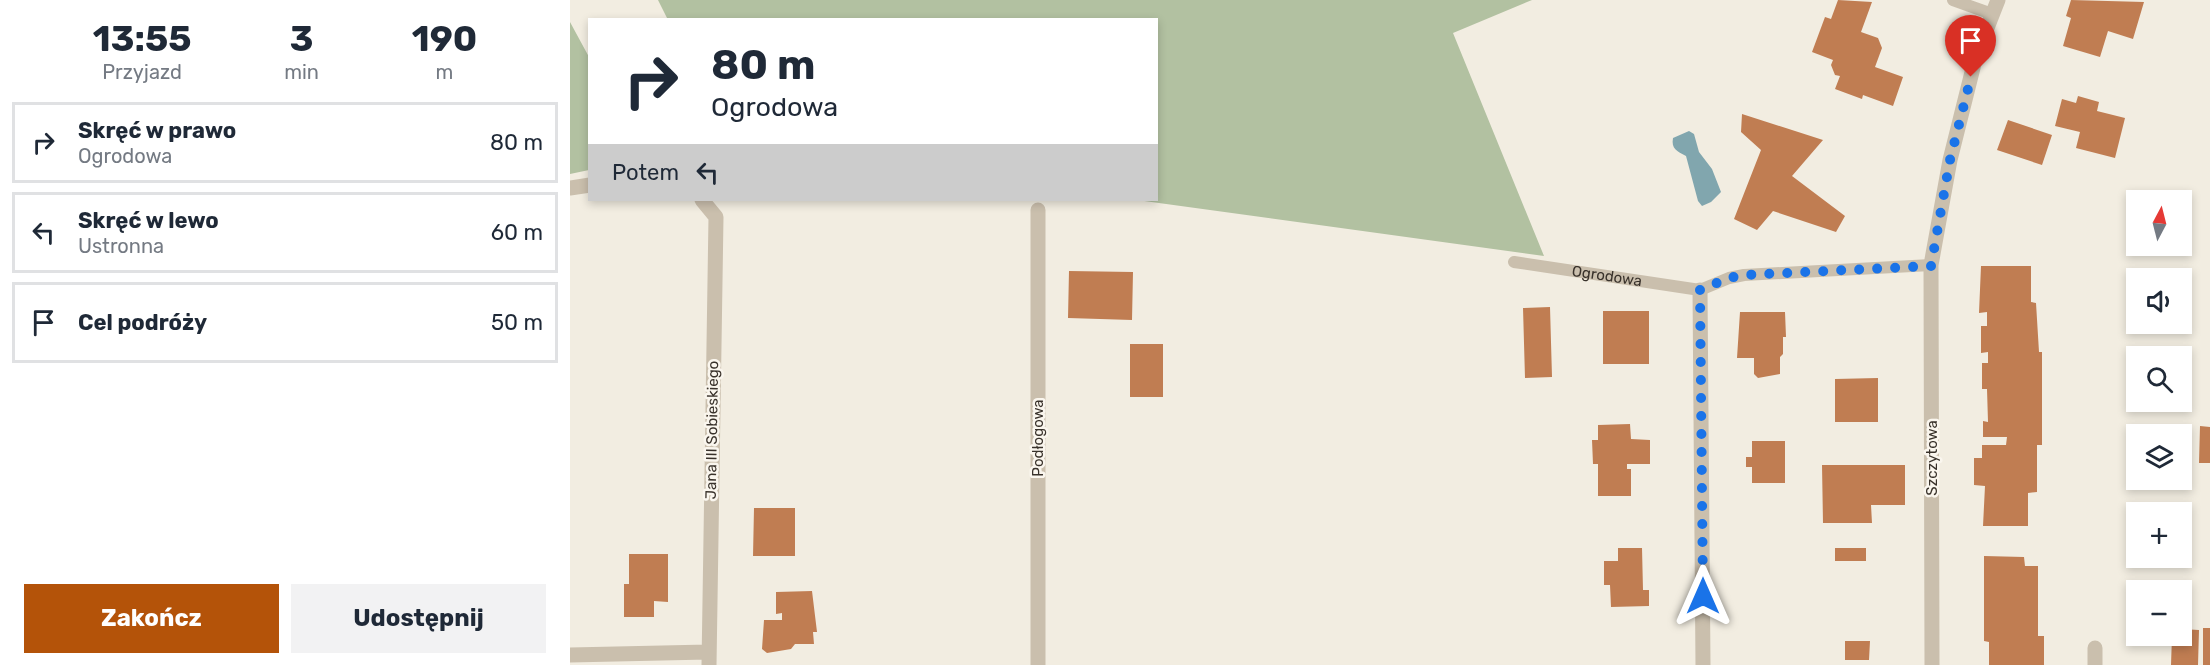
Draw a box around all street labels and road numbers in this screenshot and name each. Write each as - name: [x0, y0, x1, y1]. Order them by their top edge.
- street label: Ogrodowa: [1571, 262, 1643, 290]
- street label: Jana III Sobieskiego: [702, 361, 722, 499]
- street label: Podłogowa: [1029, 399, 1047, 477]
- street label: Szczytowa: [1923, 420, 1941, 496]

